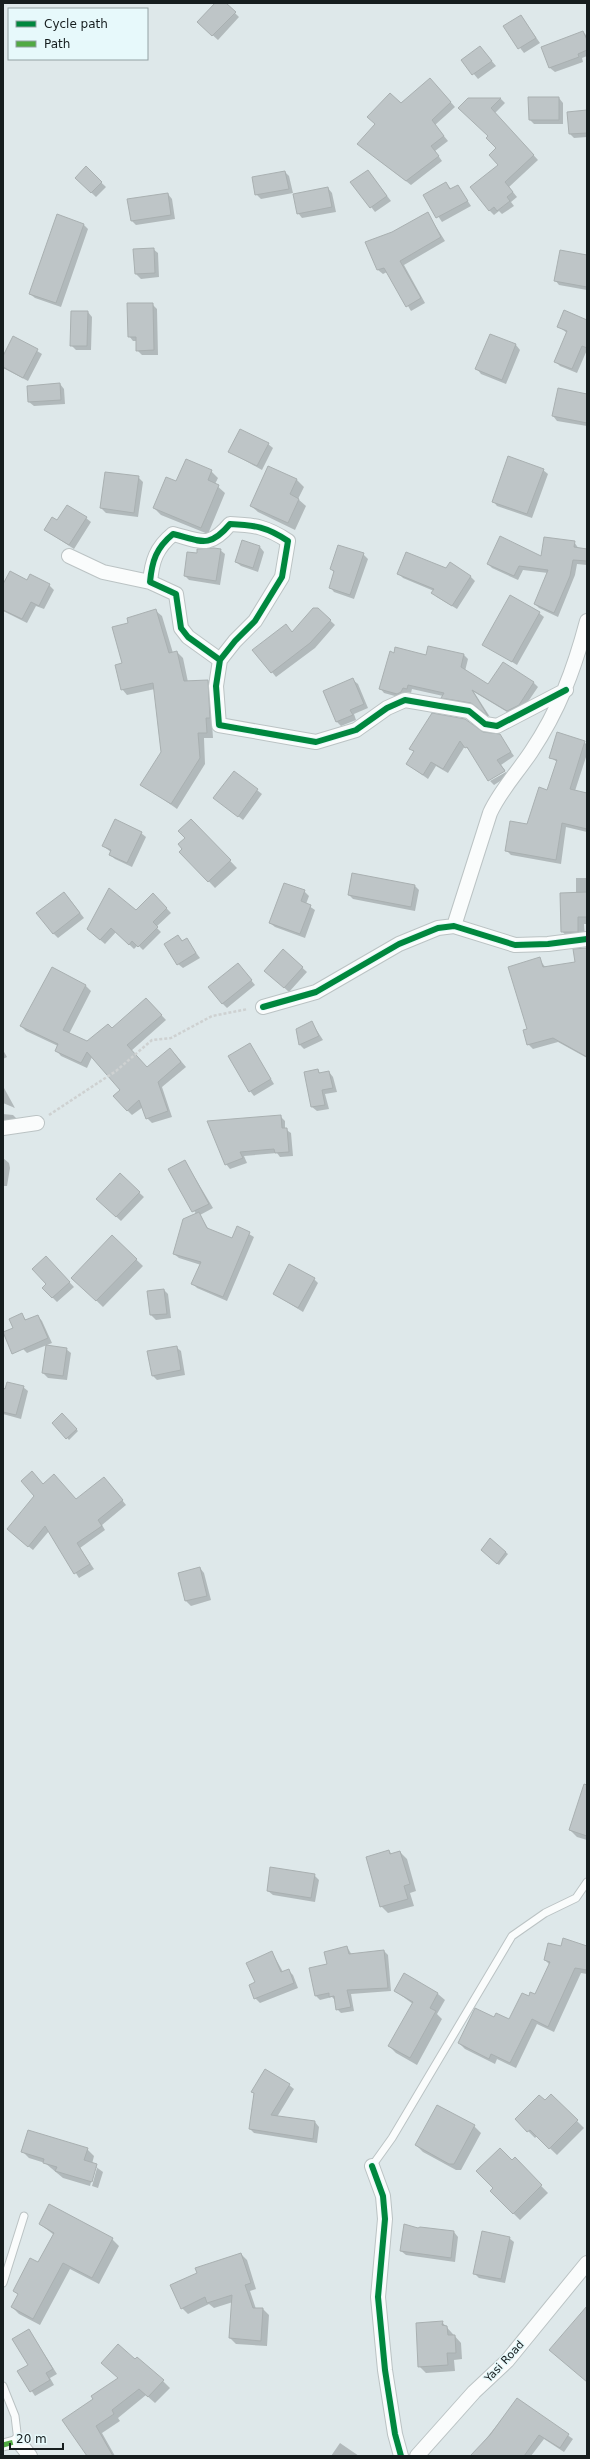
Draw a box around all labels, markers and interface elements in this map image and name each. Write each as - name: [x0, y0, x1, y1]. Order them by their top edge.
- legend: [8, 8, 148, 60]
- text: Cycle path: [44, 17, 108, 31]
- text: Path: [44, 37, 70, 51]
- street label: Yasi Road: [481, 2338, 527, 2385]
- scale bar: [10, 2425, 63, 2451]
- text: 20 m: [16, 2432, 47, 2446]

